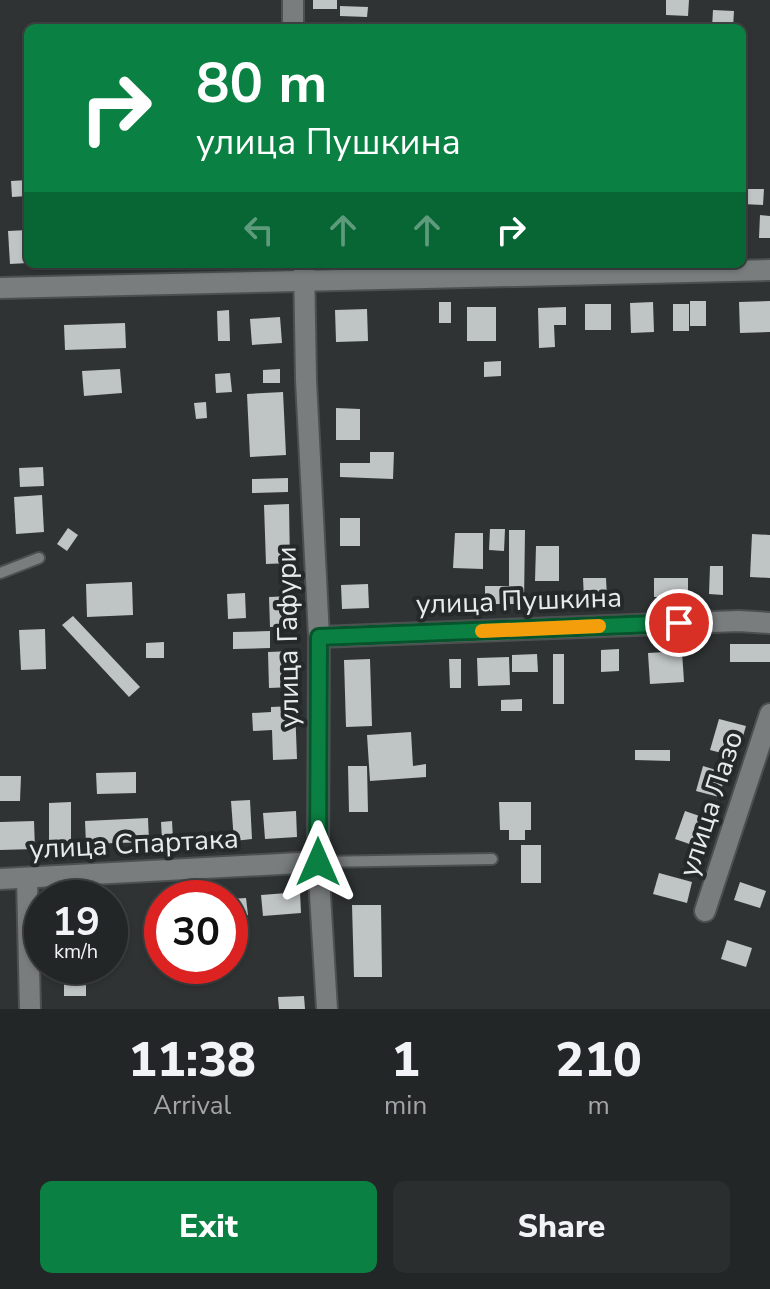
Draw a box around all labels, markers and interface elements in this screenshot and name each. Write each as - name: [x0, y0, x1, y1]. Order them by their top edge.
- text: 80 m: [196, 45, 327, 122]
- icon: right: [64, 56, 168, 160]
- text: улица Пушкина: [196, 118, 461, 167]
- icon: left: [237, 208, 281, 252]
- icon: ahead: [321, 208, 365, 252]
- icon: ahead: [405, 208, 449, 252]
- icon: right: [489, 208, 533, 252]
- street label: улица Гафури: [267, 546, 309, 728]
- street label: улица Пушкина: [415, 578, 623, 624]
- pin: [645, 589, 713, 657]
- icon: arrive: [657, 601, 701, 645]
- street label: улица Лазо: [670, 726, 752, 882]
- street label: улица Спартака: [28, 820, 240, 868]
- position arrow: [276, 820, 360, 904]
- speed limit sign: 30: [144, 880, 248, 984]
- text: 19: [52, 895, 100, 949]
- text: km/h: [54, 938, 98, 965]
- text: 11:38: [128, 1027, 256, 1093]
- text: 1: [391, 1027, 420, 1093]
- text: 210: [555, 1027, 642, 1093]
- text: Arrival: [153, 1088, 231, 1123]
- text: min: [384, 1088, 427, 1123]
- text: m: [587, 1088, 610, 1123]
- button: Exit: [40, 1181, 377, 1273]
- button: Share: [393, 1181, 730, 1273]

